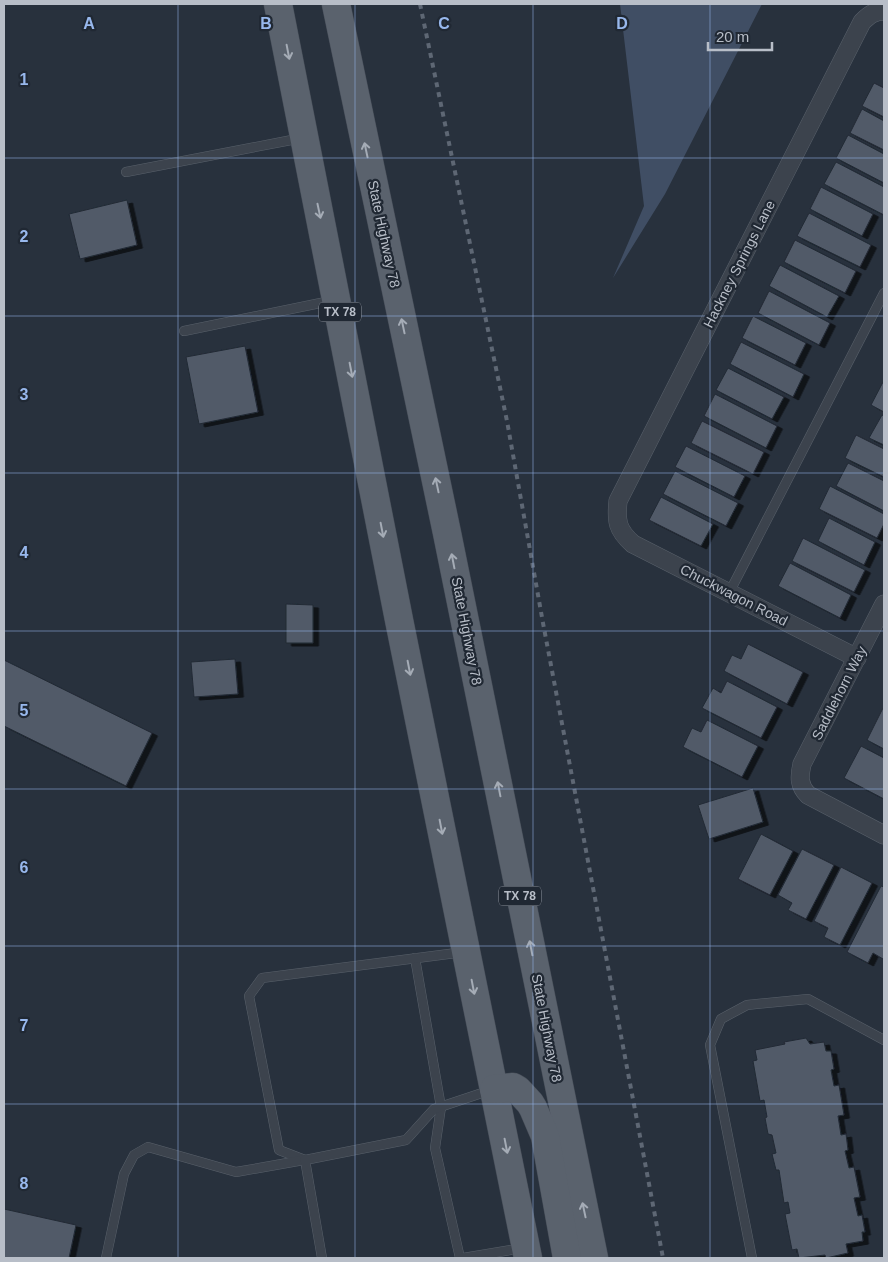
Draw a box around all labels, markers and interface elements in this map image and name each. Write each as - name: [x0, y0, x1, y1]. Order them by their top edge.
- text: A: [83, 15, 95, 32]
- text: B: [260, 15, 272, 32]
- text: C: [438, 15, 450, 32]
- text: D: [616, 15, 628, 32]
- scale bar: [708, 20, 772, 52]
- text: 20 m: [716, 28, 749, 45]
- one-way arrow: [283, 43, 293, 59]
- text: 1: [20, 71, 29, 88]
- one-way arrow: [361, 143, 370, 159]
- street label: State Highway 78: [365, 179, 403, 290]
- street label: Hackney Springs Lane: [700, 197, 778, 330]
- one-way arrow: [315, 203, 325, 219]
- text: 2: [20, 228, 29, 245]
- road number: TX 78: [319, 302, 361, 322]
- one-way arrow: [398, 319, 407, 335]
- one-way arrow: [347, 362, 356, 378]
- text: 3: [20, 386, 29, 403]
- one-way arrow: [432, 478, 441, 494]
- one-way arrow: [378, 521, 387, 537]
- text: 4: [20, 544, 29, 561]
- one-way arrow: [448, 554, 457, 570]
- street label: Chuckwagon Road: [678, 561, 790, 629]
- street label: State Highway 78: [449, 576, 485, 687]
- street label: Saddlehorn Way: [808, 643, 870, 743]
- one-way arrow: [405, 660, 414, 676]
- text: 5: [20, 702, 29, 719]
- one-way arrow: [494, 782, 503, 798]
- one-way arrow: [437, 819, 447, 835]
- text: 6: [20, 859, 29, 876]
- road number: TX 78: [499, 886, 541, 906]
- one-way arrow: [526, 941, 535, 957]
- street label: State Highway 78: [529, 973, 565, 1084]
- one-way arrow: [469, 978, 479, 994]
- text: 7: [20, 1017, 29, 1034]
- one-way arrow: [501, 1138, 511, 1154]
- text: 8: [20, 1175, 29, 1192]
- one-way arrow: [579, 1203, 589, 1219]

